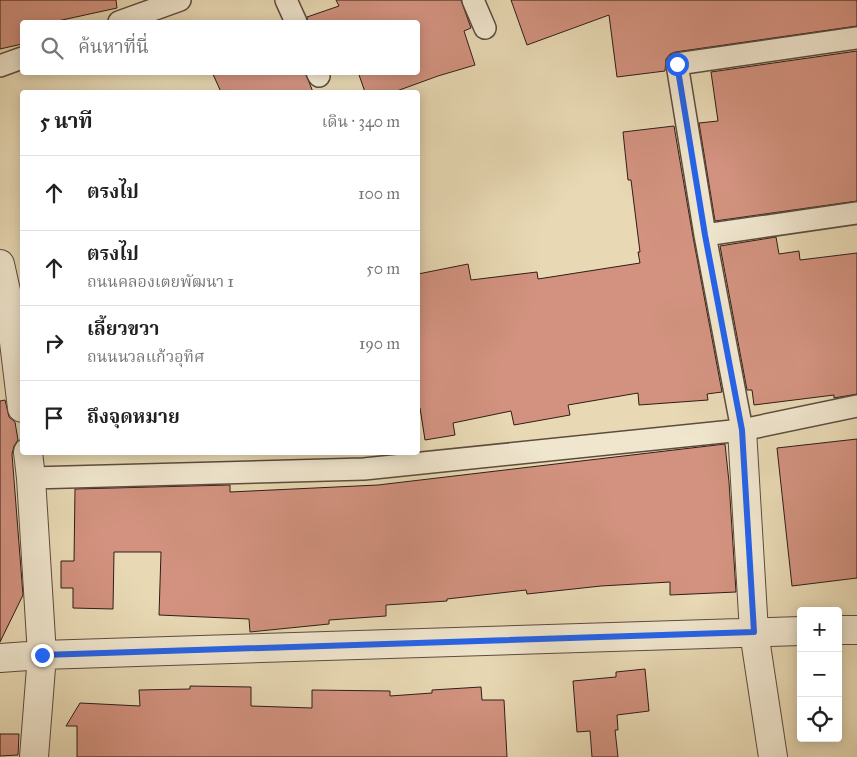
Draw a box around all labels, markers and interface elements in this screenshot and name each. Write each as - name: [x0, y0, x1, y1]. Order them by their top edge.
- search box: [20, 20, 420, 75]
- icon: search: [38, 34, 66, 62]
- text: ค้นหาที่นี่: [78, 35, 149, 58]
- route start: [666, 53, 689, 76]
- text: 5 นาที: [40, 108, 93, 134]
- text: เดิน · 340 m: [322, 112, 400, 131]
- icon: ahead: [40, 179, 68, 207]
- text: ตรงไป: [87, 180, 139, 203]
- text: 100 m: [358, 184, 400, 203]
- text: ตรงไป: [87, 242, 139, 265]
- icon: ahead: [40, 254, 68, 282]
- text: 50 m: [366, 259, 400, 278]
- text: ถนนคลองเตยพัฒนา 1: [87, 272, 234, 291]
- text: เลี้ยวขวา: [87, 317, 159, 340]
- icon: right: [40, 329, 68, 357]
- text: 190 m: [359, 334, 400, 353]
- text: ถนนนวลแก้วอุทิศ: [87, 347, 204, 366]
- icon: arrive: [40, 404, 68, 432]
- text: ถึงจุดหมาย: [87, 405, 180, 428]
- map controls: [797, 607, 842, 742]
- button: +: [797, 607, 842, 652]
- route end: [31, 644, 54, 667]
- button: −: [797, 652, 842, 697]
- button: locate: [797, 697, 842, 742]

